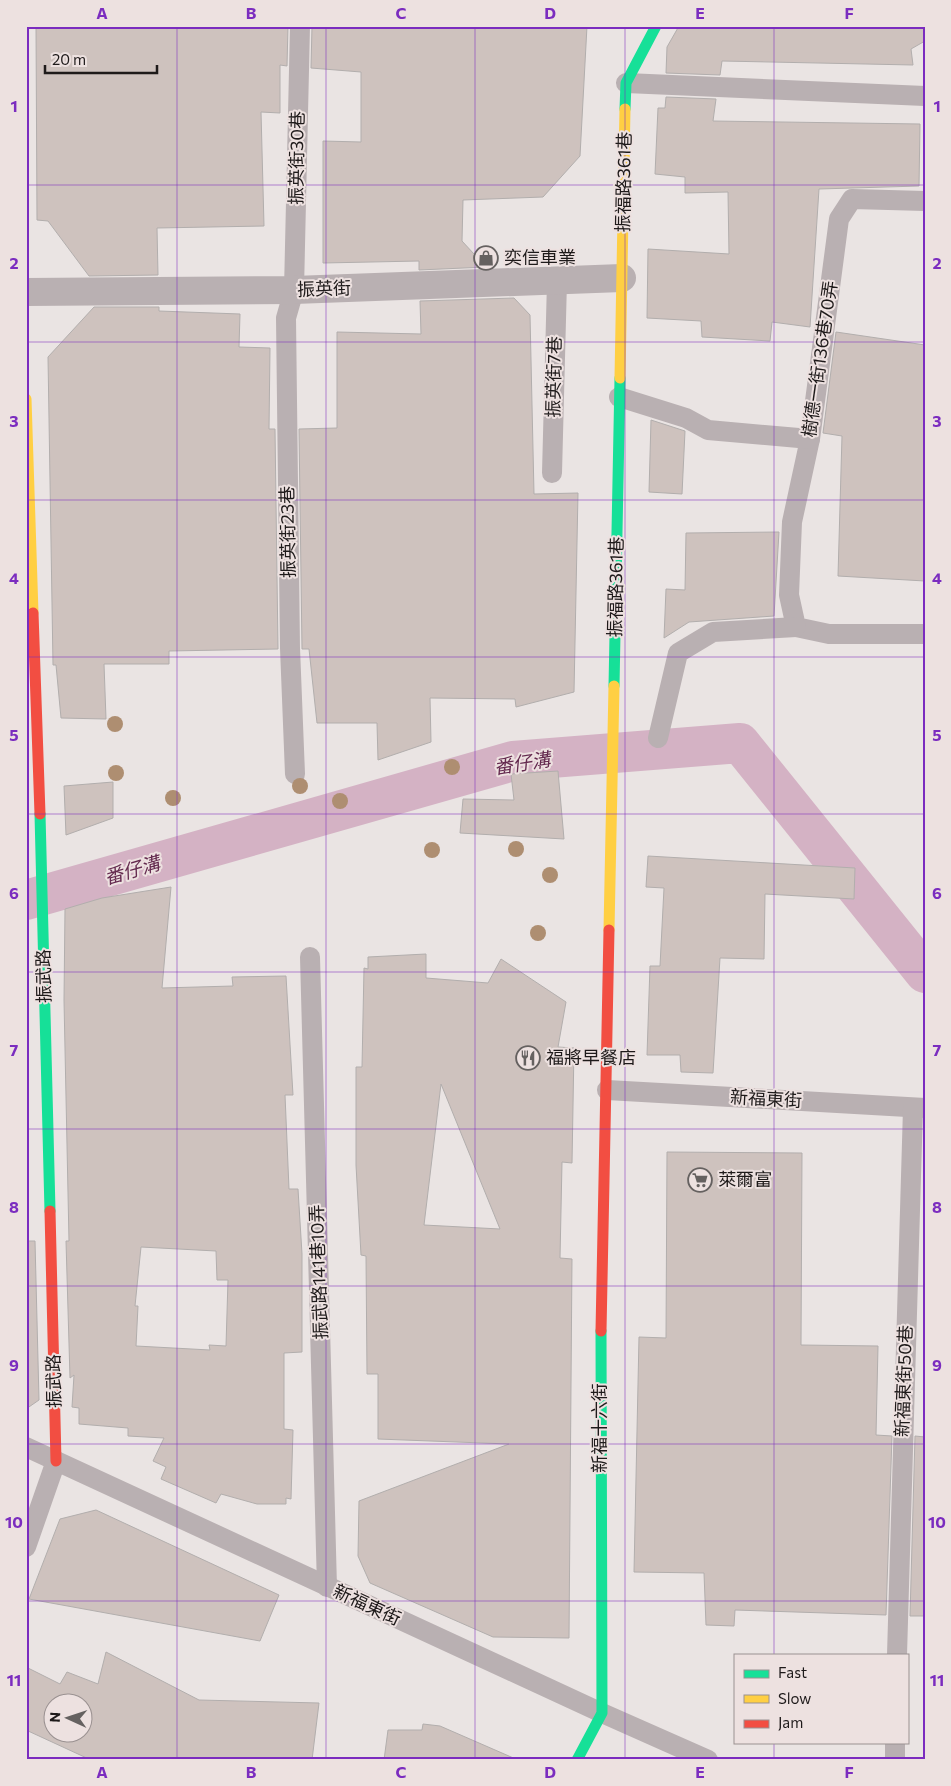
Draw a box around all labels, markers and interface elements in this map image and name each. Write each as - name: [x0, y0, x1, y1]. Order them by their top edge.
- text: A: [96, 3, 108, 22]
- text: B: [246, 3, 257, 22]
- text: C: [396, 3, 407, 22]
- text: D: [544, 3, 556, 22]
- text: E: [695, 3, 705, 22]
- text: F: [844, 3, 854, 22]
- scale bar: [45, 42, 158, 74]
- text: 20 m: [52, 50, 86, 68]
- text: 1: [10, 96, 18, 115]
- text: 1: [933, 96, 941, 115]
- street label: 振英街30巷: [284, 111, 308, 205]
- street label: 振福路361巷: [611, 131, 635, 233]
- shop icon: 奕信車業: [473, 245, 499, 271]
- place label: 奕信車業: [504, 246, 576, 268]
- text: 2: [9, 253, 19, 272]
- text: 2: [932, 253, 942, 272]
- street label: 振英街: [297, 276, 351, 300]
- street label: 樹德一街136巷70弄: [797, 279, 841, 439]
- street label: 振英街7巷: [541, 336, 565, 418]
- text: 3: [9, 411, 19, 430]
- text: 3: [932, 411, 942, 430]
- street label: 振英街23巷: [275, 486, 299, 578]
- street label: 振福路361巷: [603, 536, 627, 638]
- text: 4: [9, 568, 19, 587]
- text: 4: [932, 568, 942, 587]
- text: 5: [9, 725, 19, 744]
- text: 5: [932, 725, 942, 744]
- water label: 番仔溝: [492, 746, 555, 778]
- water label: 番仔溝: [101, 850, 165, 888]
- text: 6: [9, 883, 19, 902]
- text: 6: [932, 883, 942, 902]
- street label: 振武路: [32, 949, 54, 1003]
- text: 7: [10, 1040, 19, 1059]
- text: 7: [933, 1040, 942, 1059]
- restaurant icon: 福將早餐店: [515, 1045, 541, 1071]
- place label: 福將早餐店: [546, 1046, 636, 1068]
- street label: 新福東街: [730, 1085, 803, 1111]
- supermarket icon: 萊爾富: [687, 1167, 713, 1193]
- place label: 萊爾富: [718, 1168, 772, 1190]
- text: 8: [9, 1197, 19, 1216]
- text: 8: [932, 1197, 942, 1216]
- street label: 振武路141巷10弄: [305, 1204, 331, 1340]
- street label: 新福東街50巷: [890, 1325, 916, 1437]
- street label: 振武路: [42, 1354, 64, 1408]
- text: 9: [9, 1355, 19, 1374]
- text: 9: [932, 1355, 942, 1374]
- street label: 新福十六街: [588, 1383, 610, 1473]
- text: 10: [5, 1512, 23, 1531]
- text: 10: [928, 1512, 946, 1531]
- street label: 新福東街: [330, 1579, 405, 1629]
- legend: [734, 1654, 908, 1744]
- text: Fast: [778, 1663, 807, 1681]
- text: 11: [7, 1670, 21, 1689]
- text: 11: [930, 1670, 944, 1689]
- text: Slow: [778, 1689, 811, 1707]
- north arrow: [42, 1694, 92, 1744]
- text: N: [46, 1712, 63, 1723]
- text: Jam: [778, 1713, 803, 1731]
- text: A: [96, 1762, 108, 1781]
- text: B: [246, 1762, 257, 1781]
- text: C: [396, 1762, 407, 1781]
- text: D: [544, 1762, 556, 1781]
- text: E: [695, 1762, 705, 1781]
- text: F: [844, 1762, 854, 1781]

